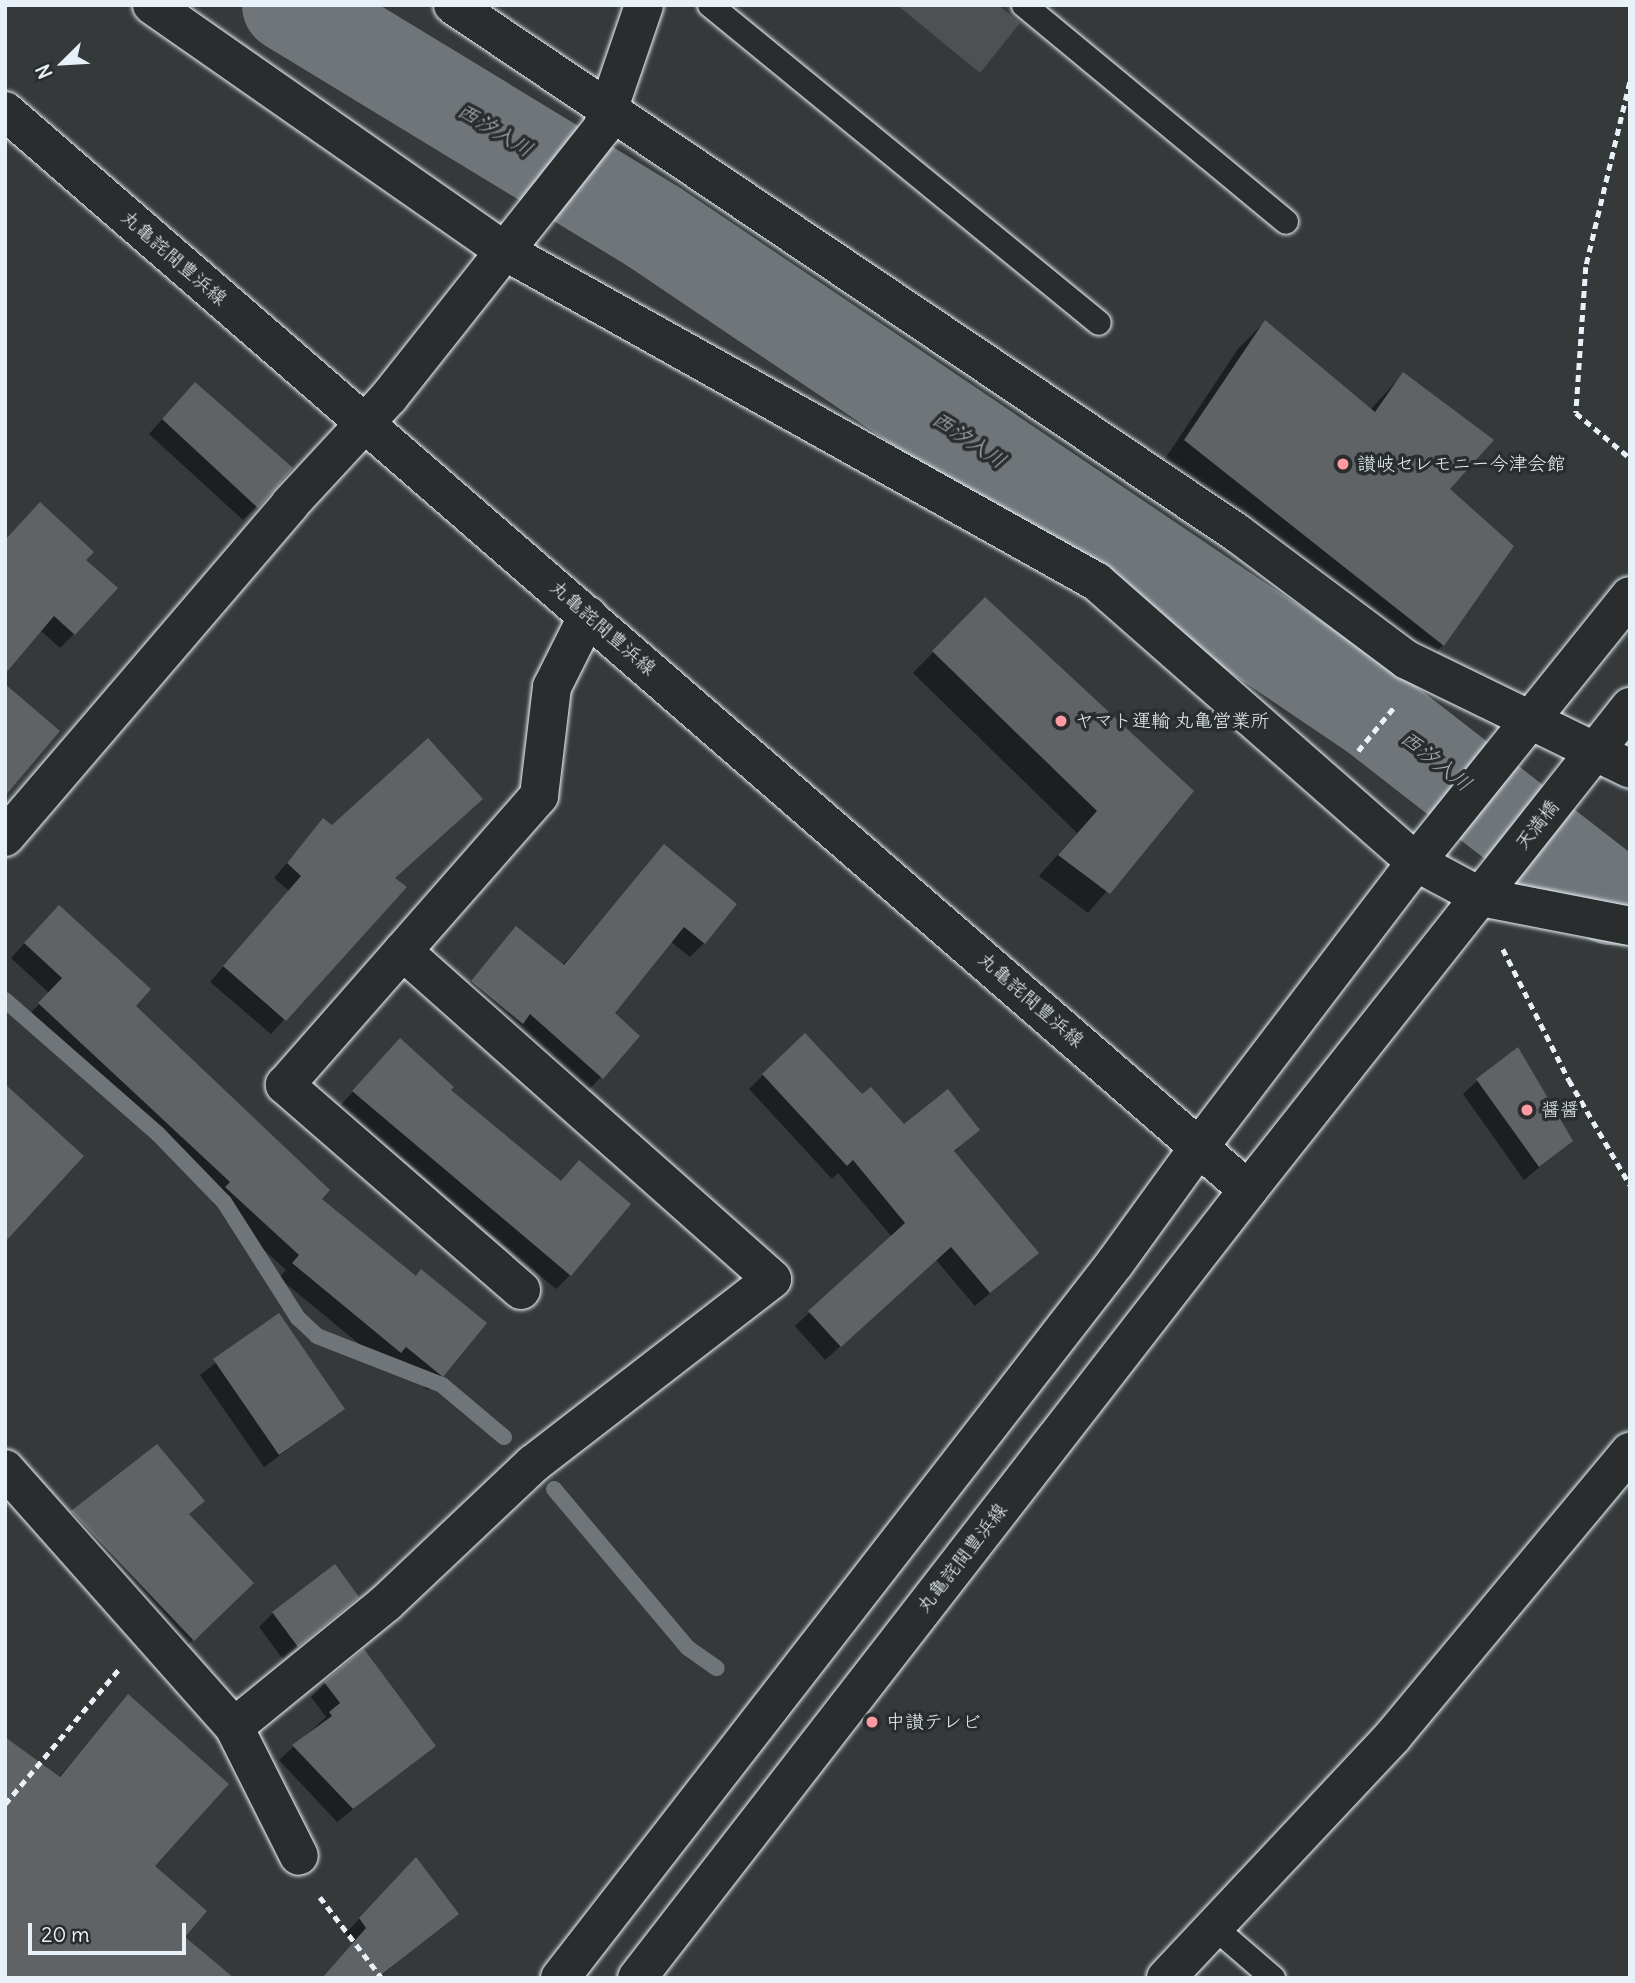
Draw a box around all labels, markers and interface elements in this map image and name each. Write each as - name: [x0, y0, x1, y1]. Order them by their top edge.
- north arrow: [28, 28, 98, 98]
- text: N: [30, 61, 57, 82]
- water label: 西汐入川: [453, 98, 537, 162]
- street label: 丸亀詫間豊浜線: [116, 206, 232, 310]
- water label: 西汐入川: [927, 406, 1011, 474]
- place label: 讃岐セレモニー今津会館: [1357, 453, 1566, 475]
- marker: 讃岐セレモニー今津会館: [1335, 456, 1351, 472]
- street label: 丸亀詫間豊浜線: [545, 576, 661, 680]
- place label: ヤマト運輸 丸亀営業所: [1075, 710, 1270, 732]
- marker: ヤマト運輸 丸亀営業所: [1053, 713, 1069, 729]
- water label: 西汐入川: [1395, 725, 1477, 797]
- street label: 天満橋: [1510, 796, 1564, 854]
- street label: 丸亀詫間豊浜線: [973, 948, 1089, 1052]
- place label: 醤醤: [1541, 1099, 1579, 1121]
- marker: 醤醤: [1519, 1102, 1535, 1118]
- street label: 丸亀詫間豊浜線: [912, 1499, 1012, 1617]
- place label: 中讃テレビ: [886, 1711, 981, 1733]
- marker: 中讃テレビ: [864, 1714, 880, 1730]
- scale bar: [32, 1910, 189, 1954]
- text: 20 m: [41, 1921, 90, 1948]

